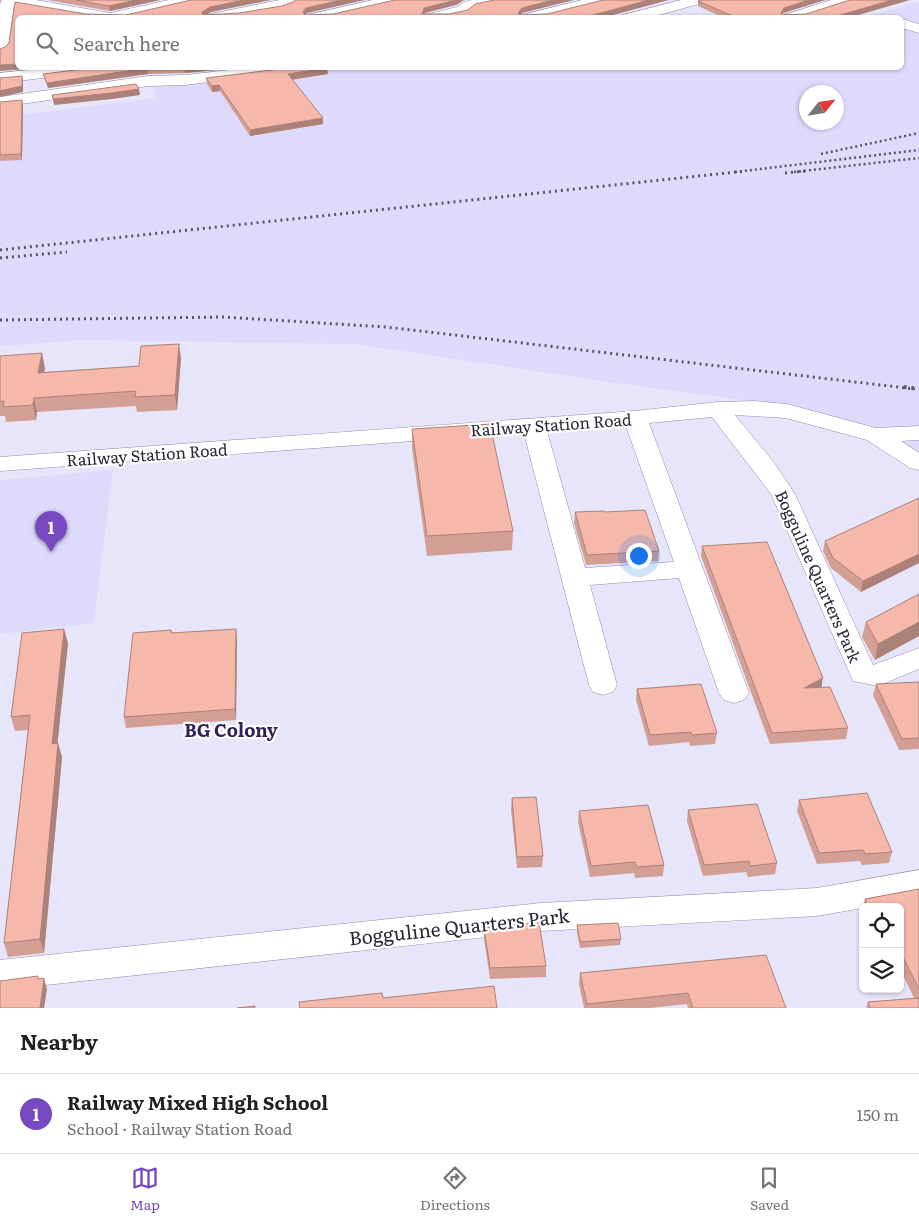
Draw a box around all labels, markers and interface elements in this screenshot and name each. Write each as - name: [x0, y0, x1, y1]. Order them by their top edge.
- search box: [15, 15, 904, 70]
- icon: search: [33, 29, 61, 57]
- text: Search here: [73, 29, 180, 57]
- north arrow: [799, 85, 844, 130]
- street label: Railway Station Road: [470, 406, 633, 442]
- street label: Railway Station Road: [66, 436, 229, 472]
- street label: Bogguline Quarters Park: [770, 486, 868, 666]
- pin: 1: [35, 511, 67, 552]
- your location: [626, 543, 652, 569]
- district label: BG Colony: [184, 716, 278, 743]
- street label: Bogguline Quarters Park: [347, 900, 571, 952]
- map controls: [859, 903, 904, 993]
- button: locate: [859, 903, 904, 948]
- button: layers: [859, 948, 904, 993]
- text: Nearby: [20, 1025, 98, 1056]
- text: Railway Mixed High School: [67, 1088, 328, 1116]
- text: 1: [33, 1102, 39, 1126]
- text: 150 m: [856, 1102, 899, 1126]
- text: School · Railway Station Road: [67, 1116, 292, 1140]
- tab: Map: [130, 1164, 160, 1214]
- tab: Directions: [420, 1164, 490, 1214]
- tab: Saved: [750, 1164, 789, 1214]

